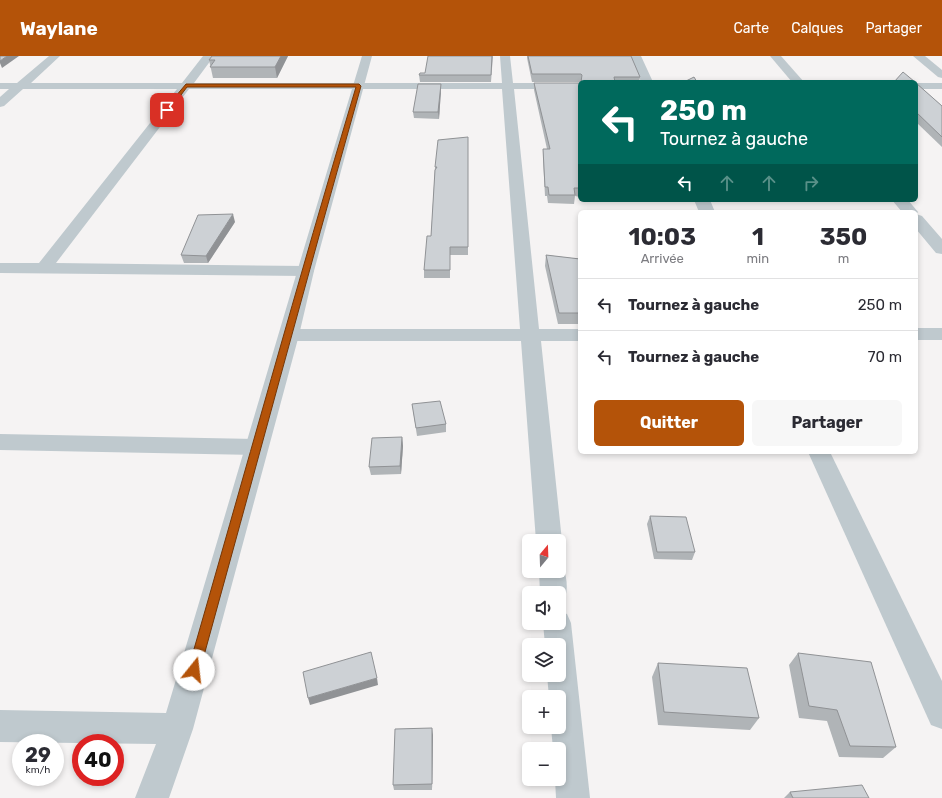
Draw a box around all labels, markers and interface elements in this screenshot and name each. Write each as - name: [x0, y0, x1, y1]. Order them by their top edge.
- text: Waylane: [20, 17, 98, 40]
- text: Carte: [733, 20, 769, 37]
- text: Calques: [791, 20, 843, 37]
- text: Partager: [865, 20, 922, 37]
- pin: [150, 93, 184, 127]
- text: 250 m: [660, 94, 747, 127]
- icon: left: [594, 96, 646, 148]
- icon: arrive: [156, 99, 178, 121]
- text: Tournez à gauche: [660, 128, 808, 150]
- icon: left: [674, 172, 696, 194]
- icon: ahead: [716, 172, 738, 194]
- icon: ahead: [758, 172, 780, 194]
- icon: right: [800, 172, 822, 194]
- text: 10:03: [629, 223, 696, 251]
- text: 1: [752, 223, 764, 251]
- text: 350: [820, 223, 867, 251]
- text: Arrivée: [641, 251, 684, 266]
- text: min: [747, 251, 769, 266]
- text: m: [838, 251, 849, 266]
- icon: left: [594, 294, 616, 316]
- text: Tournez à gauche: [628, 296, 759, 314]
- text: 250 m: [858, 296, 902, 314]
- icon: left: [594, 346, 616, 368]
- text: Tournez à gauche: [628, 348, 759, 366]
- text: 70 m: [868, 348, 902, 366]
- button: Quitter: [594, 400, 744, 446]
- button: Partager: [752, 400, 902, 446]
- north arrow: [522, 534, 566, 578]
- map controls: [522, 534, 566, 786]
- button: sound: [522, 586, 566, 630]
- button: layers: [522, 638, 566, 682]
- position arrow: [173, 649, 215, 691]
- button: +: [522, 690, 566, 734]
- speed limit sign: 40: [72, 734, 124, 786]
- button: −: [522, 742, 566, 786]
- text: 29: [25, 743, 51, 767]
- text: km/h: [26, 764, 50, 776]

